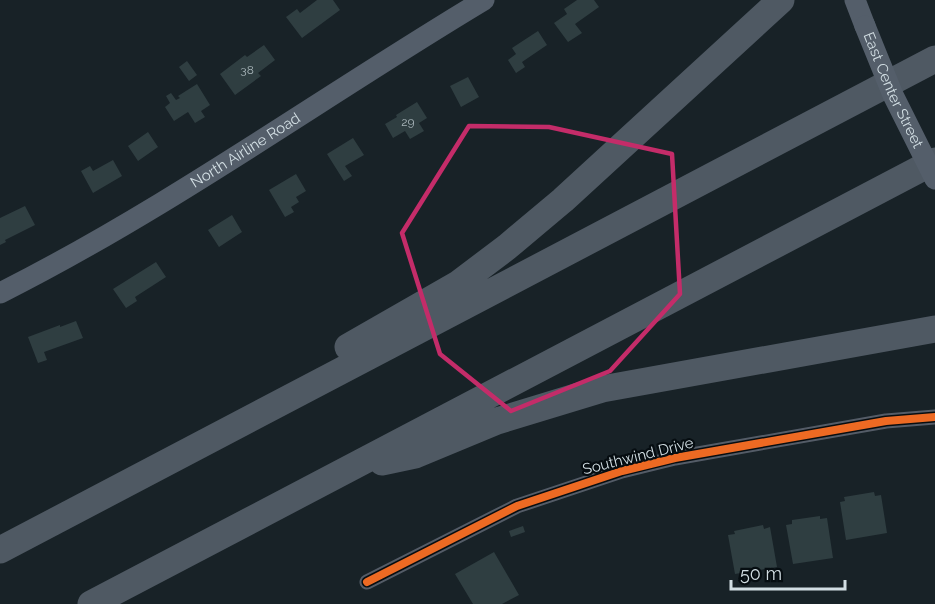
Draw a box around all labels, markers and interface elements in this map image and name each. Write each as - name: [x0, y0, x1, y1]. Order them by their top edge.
- street label: East Center Street: [859, 29, 927, 151]
- house number: 38: [240, 63, 254, 77]
- street label: North Airline Road: [187, 109, 304, 192]
- house number: 29: [401, 115, 415, 129]
- street label: Southwind Drive: [581, 433, 696, 478]
- scale bar: [731, 553, 845, 591]
- text: 50 m: [740, 563, 782, 584]

